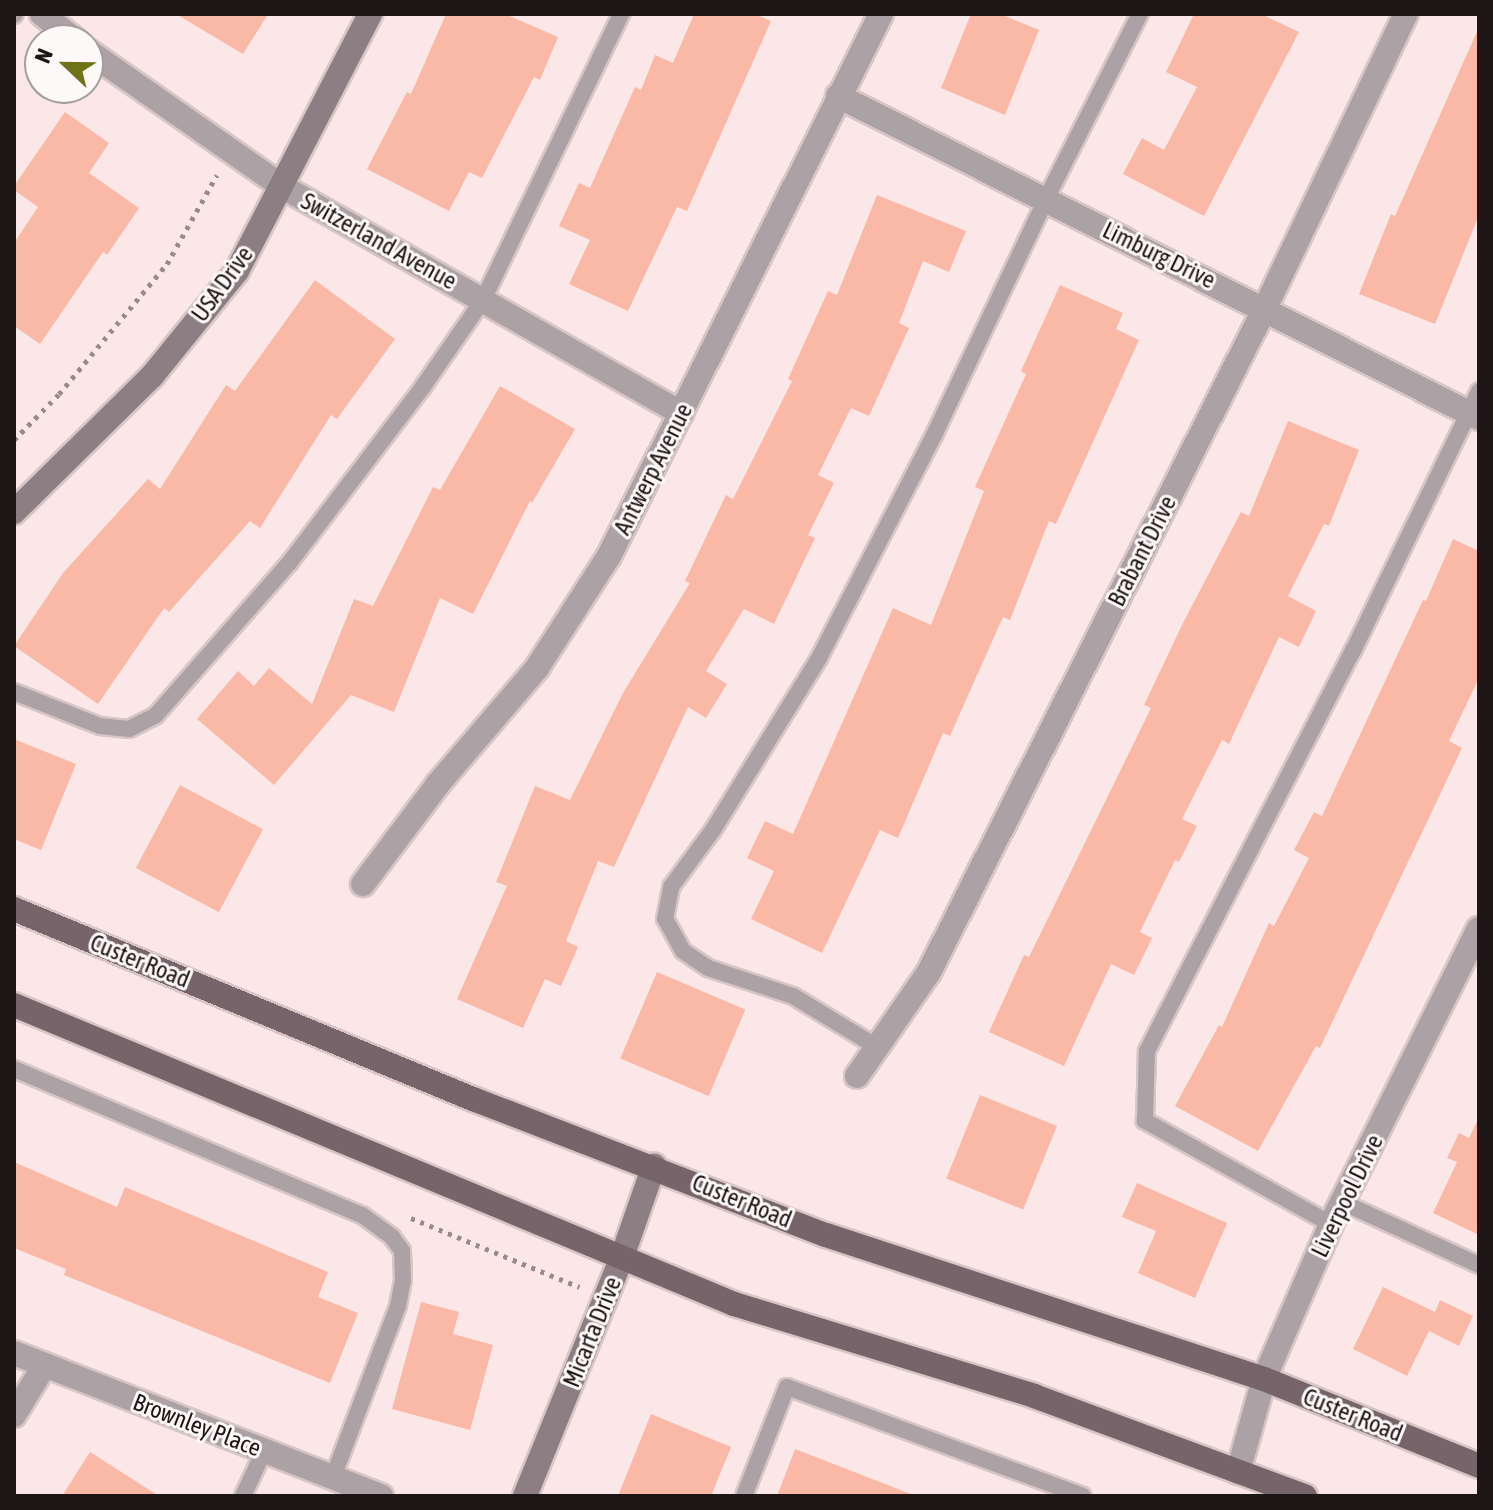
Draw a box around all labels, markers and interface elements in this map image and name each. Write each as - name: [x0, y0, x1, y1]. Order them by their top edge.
- north arrow: [24, 24, 104, 104]
- text: N: [29, 45, 58, 67]
- street label: Switzerland Avenue: [296, 186, 462, 296]
- street label: Limburg Drive: [1098, 215, 1220, 295]
- street label: USA Drive: [185, 241, 259, 327]
- street label: Antwerp Avenue: [608, 399, 698, 539]
- street label: Brabant Drive: [1102, 491, 1182, 611]
- street label: Custer Road: [86, 928, 194, 994]
- street label: Liverpool Drive: [1305, 1130, 1389, 1262]
- street label: Custer Road: [688, 1168, 796, 1234]
- street label: Micarta Drive: [557, 1273, 627, 1391]
- street label: Custer Road: [1299, 1382, 1407, 1448]
- street label: Brownley Place: [129, 1387, 265, 1463]

